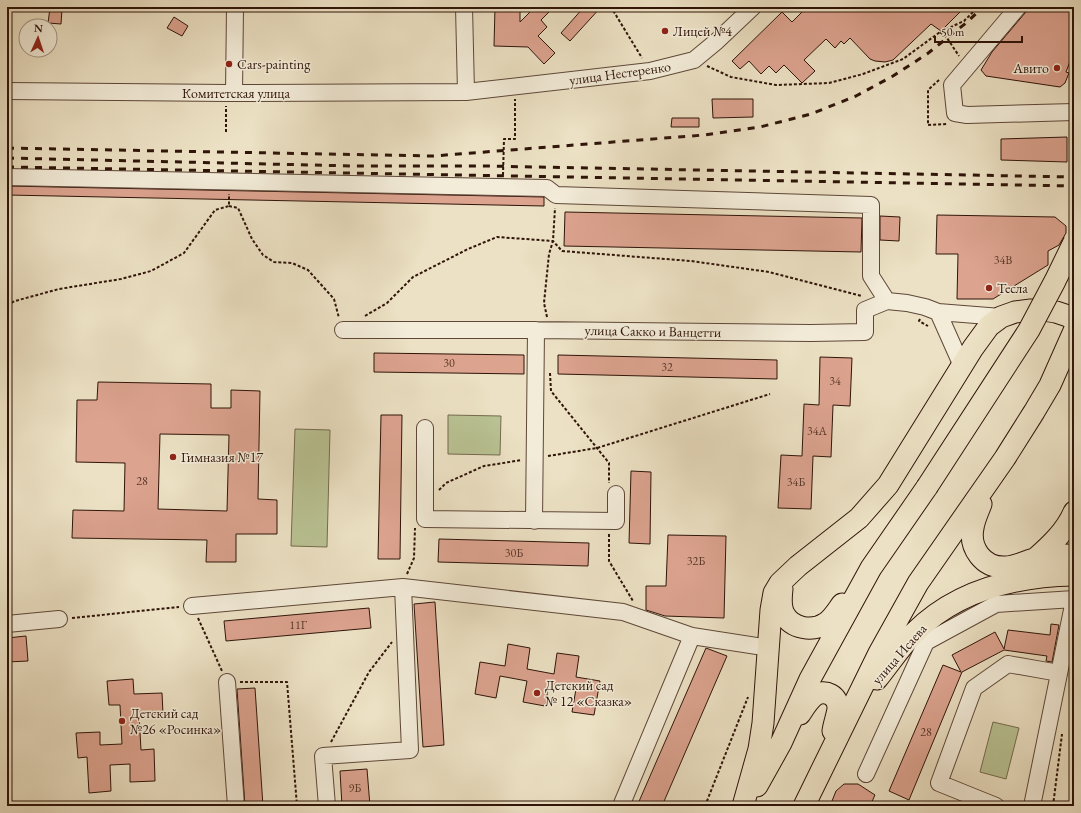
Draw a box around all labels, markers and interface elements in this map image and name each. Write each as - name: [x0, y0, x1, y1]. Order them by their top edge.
- north arrow: [18, 18, 58, 58]
- scale bar: [935, 18, 1022, 44]
- text: N: [34, 21, 43, 35]
- place label: Лицей №4: [673, 22, 732, 40]
- text: 50 m: [941, 24, 965, 40]
- marker: Лицей №4: [660, 26, 670, 36]
- place label: Cars-painting: [237, 55, 311, 73]
- street label: улица Нестеренко: [568, 57, 672, 89]
- marker: Cars-painting: [224, 59, 234, 69]
- place label: Авито: [1012, 59, 1049, 77]
- marker: Авито: [1052, 63, 1062, 73]
- street label: Комитетская улица: [182, 84, 290, 102]
- house number: 34В: [994, 252, 1012, 268]
- place label: Тесла: [997, 279, 1028, 297]
- marker: Тесла: [984, 283, 994, 293]
- street label: улица Сакко и Ванцетти: [585, 321, 722, 341]
- house number: 30: [443, 355, 455, 371]
- house number: 32: [661, 359, 673, 375]
- house number: 34: [829, 373, 841, 389]
- house number: 34А: [807, 423, 828, 439]
- place label: Гимназия №17: [181, 448, 263, 466]
- marker: Гимназия №17: [168, 452, 178, 462]
- house number: 28: [136, 473, 148, 489]
- house number: 34Б: [787, 474, 805, 490]
- house number: 30Б: [505, 545, 523, 561]
- house number: 32Б: [687, 553, 705, 569]
- house number: 11Г: [289, 617, 308, 633]
- street label: улица Исаева: [868, 620, 931, 688]
- place label: Детский сад № 12 «Сказка»: [545, 676, 632, 710]
- marker: Детский сад № 12 «Сказка»: [532, 688, 542, 698]
- place label: Детский сад №26 «Росинка»: [130, 704, 221, 738]
- marker: Детский сад №26 «Росинка»: [117, 716, 127, 726]
- house number: 28: [920, 724, 932, 740]
- house number: 9Б: [349, 780, 361, 796]

